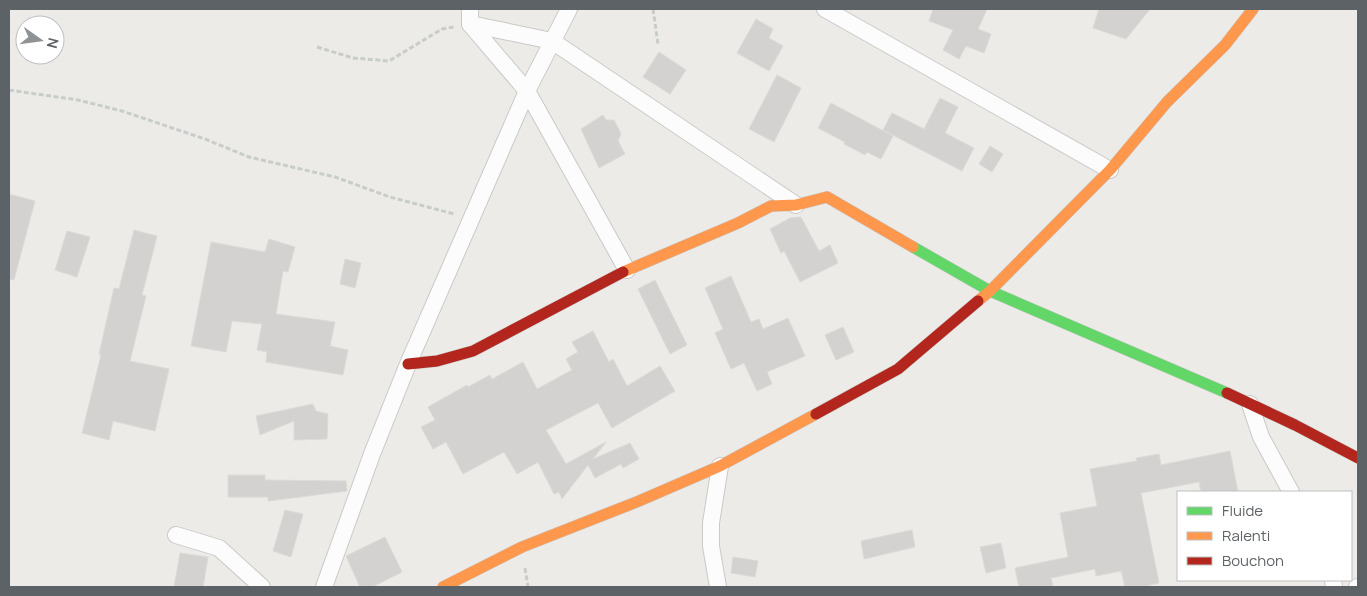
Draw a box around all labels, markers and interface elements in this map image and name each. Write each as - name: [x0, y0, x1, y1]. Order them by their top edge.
- north arrow: [15, 15, 65, 65]
- text: N: [43, 36, 64, 50]
- legend: [1177, 491, 1352, 581]
- text: Fluide: [1222, 500, 1263, 521]
- text: Ralenti: [1222, 525, 1270, 546]
- text: Bouchon: [1222, 550, 1284, 571]

